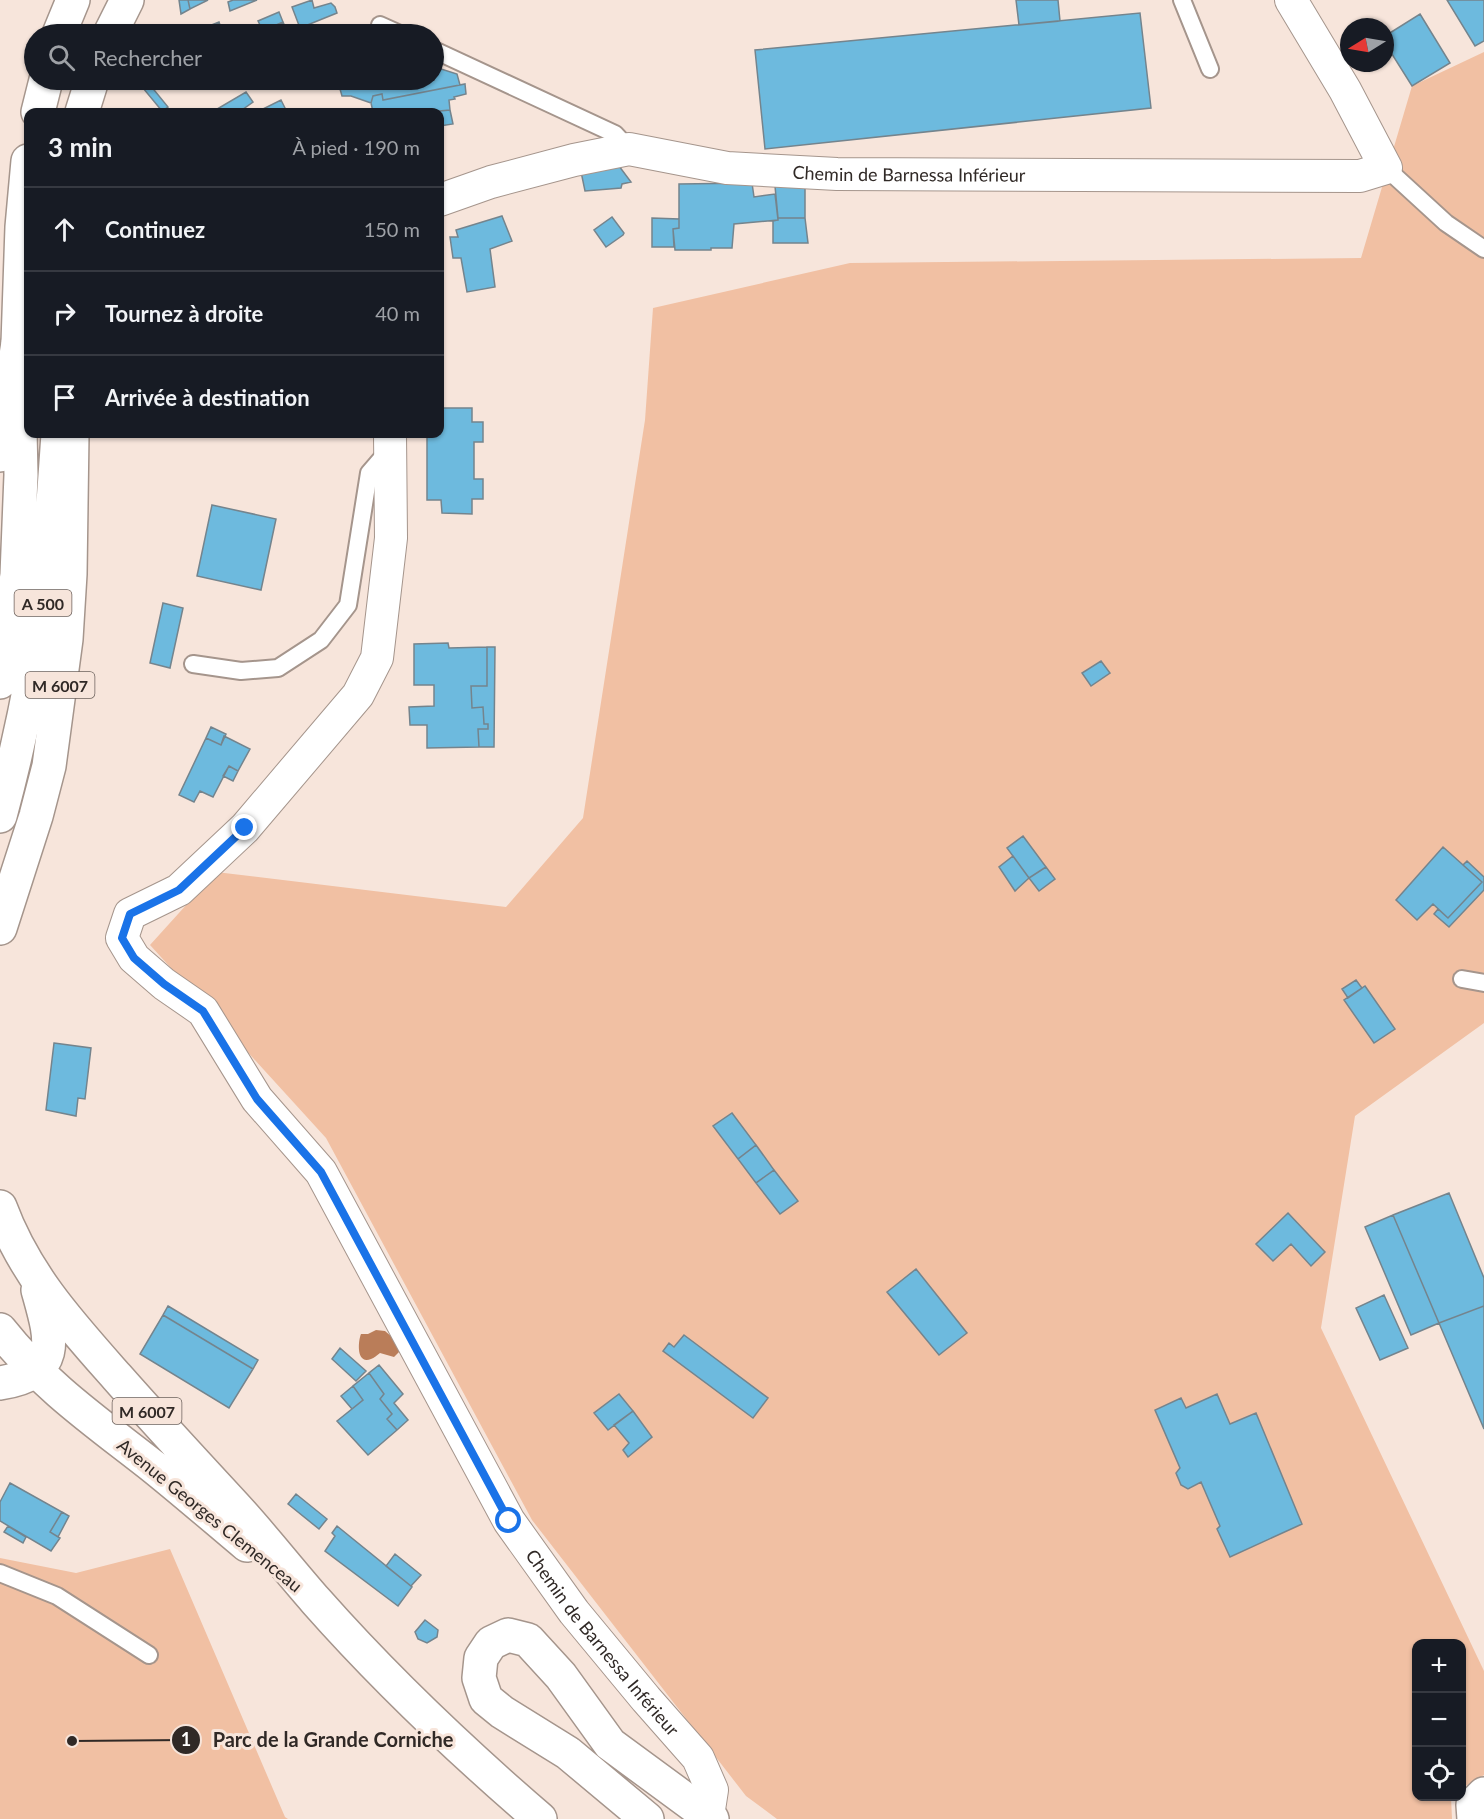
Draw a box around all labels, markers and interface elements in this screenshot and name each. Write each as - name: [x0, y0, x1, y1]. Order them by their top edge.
- north arrow: [1340, 18, 1394, 72]
- search box: [24, 24, 444, 90]
- icon: search: [45, 41, 78, 74]
- text: Rechercher: [93, 44, 202, 71]
- text: 3 min: [48, 131, 112, 163]
- text: À pied · 190 m: [292, 135, 420, 159]
- street label: Chemin de Barnessa Inférieur: [792, 161, 1026, 186]
- icon: ahead: [48, 213, 81, 246]
- text: Continuez: [105, 216, 205, 243]
- text: 150 m: [364, 217, 420, 241]
- icon: right: [48, 297, 81, 330]
- text: Tournez à droite: [105, 300, 263, 327]
- text: 40 m: [375, 301, 420, 325]
- icon: arrive: [48, 381, 81, 414]
- text: Arrivée à destination: [105, 384, 310, 411]
- road number: A 500: [15, 590, 72, 616]
- road number: M 6007: [26, 672, 94, 698]
- route end: [231, 814, 257, 840]
- road number: M 6007: [112, 1398, 182, 1424]
- street label: Avenue Georges Clemenceau: [113, 1434, 307, 1596]
- route start: [495, 1507, 521, 1533]
- street label: Chemin de Barnessa Inférieur: [522, 1545, 684, 1740]
- map controls: [1412, 1639, 1466, 1801]
- button: +: [1412, 1639, 1466, 1693]
- button: −: [1412, 1693, 1466, 1747]
- callout: Parc de la Grande Corniche: [171, 1721, 466, 1759]
- text: Parc de la Grande Corniche: [213, 1727, 454, 1751]
- text: 1: [181, 1728, 191, 1750]
- button: locate: [1412, 1747, 1466, 1801]

